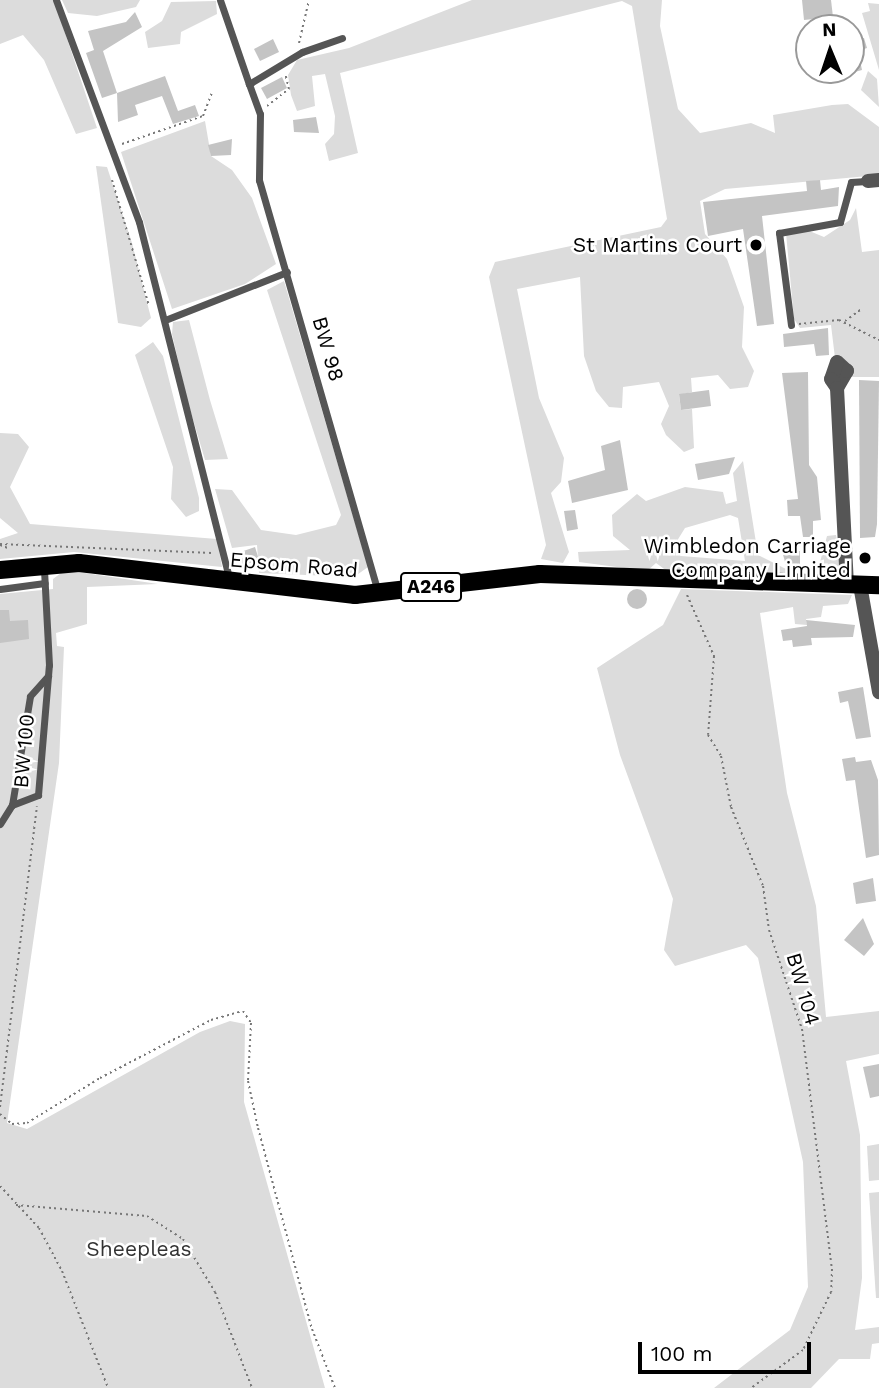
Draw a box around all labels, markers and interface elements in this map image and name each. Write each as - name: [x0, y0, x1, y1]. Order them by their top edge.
- north arrow: [795, 14, 865, 84]
- text: N: [822, 18, 837, 41]
- place label: St Martins Court: [573, 232, 742, 258]
- marker: St Martins Court: [748, 237, 764, 253]
- street label: BW 98: [307, 313, 349, 385]
- place label: Wimbledon Carriage Company Limited: [643, 533, 851, 583]
- street label: Epsom Road: [229, 547, 359, 583]
- marker: Wimbledon Carriage Company Limited: [857, 550, 873, 566]
- road number: A246: [400, 572, 462, 602]
- street label: BW 100: [8, 712, 40, 790]
- street label: BW 104: [781, 949, 825, 1029]
- park label: Sheepleas: [86, 1236, 192, 1262]
- scale bar: [641, 1328, 814, 1372]
- text: 100 m: [651, 1341, 713, 1366]

